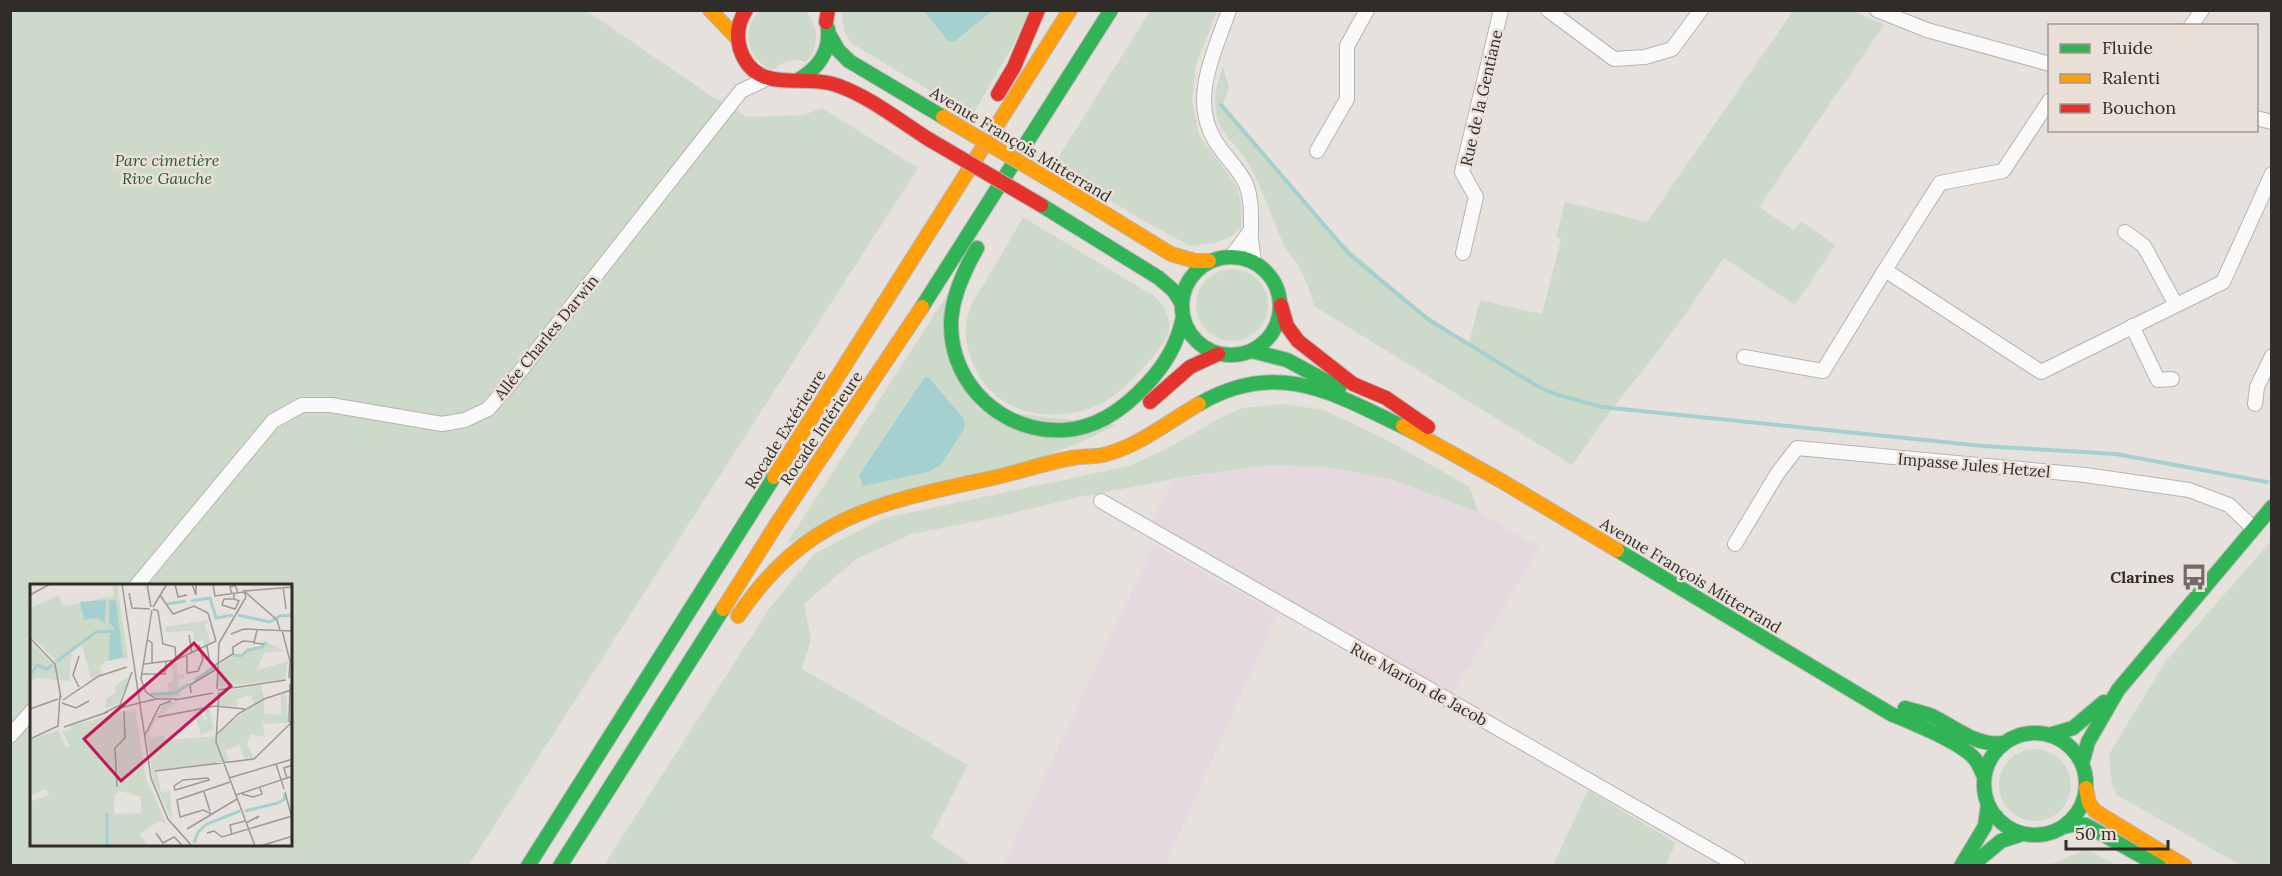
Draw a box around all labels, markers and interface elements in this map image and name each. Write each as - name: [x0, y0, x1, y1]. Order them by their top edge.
- legend: [2048, 24, 2258, 132]
- street label: Rue de la Gentiane: [1456, 27, 1507, 168]
- text: Fluide: [2102, 36, 2153, 59]
- text: Ralenti: [2102, 66, 2160, 89]
- street label: Avenue François Mitterrand: [926, 81, 1116, 206]
- text: Bouchon: [2102, 96, 2176, 119]
- park label: Parc cimetière Rive Gauche: [115, 150, 220, 188]
- street label: Allée Charles Darwin: [489, 270, 603, 404]
- street label: Rocade Extérieure: [740, 365, 830, 492]
- street label: Rocade Intérieure: [775, 367, 867, 489]
- street label: Impasse Jules Hetzel: [1897, 448, 2051, 482]
- street label: Avenue François Mitterrand: [1596, 512, 1786, 637]
- bus stop icon: Clarines: [2179, 562, 2209, 592]
- place label: Clarines: [2110, 567, 2174, 587]
- inset map: [30, 584, 292, 846]
- street label: Rue Marion de Jacob: [1347, 638, 1491, 730]
- scale bar: [2066, 813, 2168, 851]
- text: 50 m: [2075, 822, 2117, 845]

